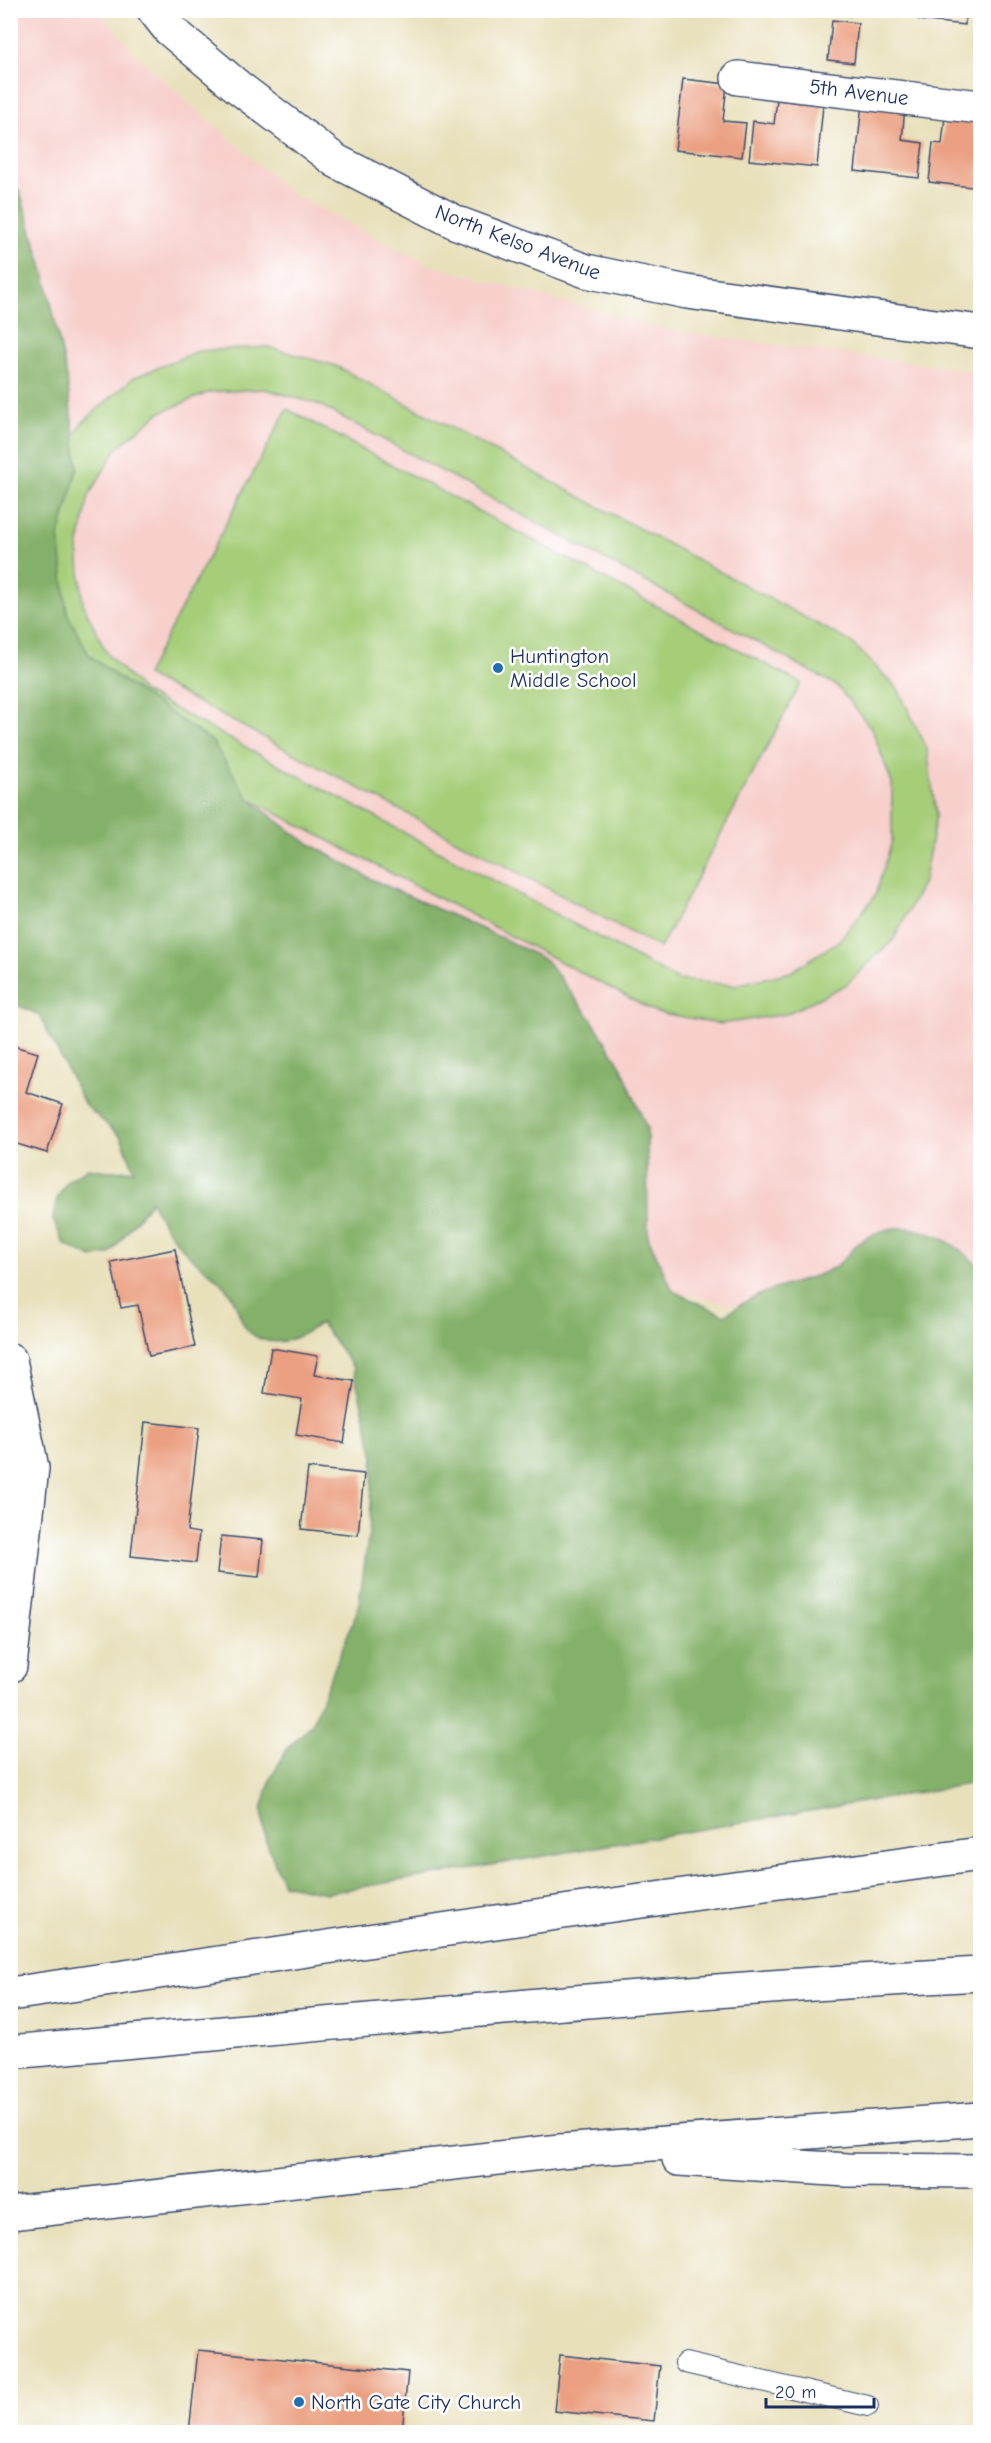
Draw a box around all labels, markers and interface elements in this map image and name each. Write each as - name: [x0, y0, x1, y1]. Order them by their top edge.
- street label: 5th Avenue: [808, 74, 910, 110]
- street label: North Kelso Avenue: [432, 199, 604, 285]
- place label: Huntington Middle School: [510, 644, 637, 692]
- marker: Huntington Middle School: [491, 661, 505, 675]
- scale bar: [766, 2371, 874, 2409]
- text: 20 m: [775, 2382, 816, 2403]
- place label: North Gate City Church: [311, 2390, 521, 2414]
- marker: North Gate City Church: [292, 2395, 306, 2409]

